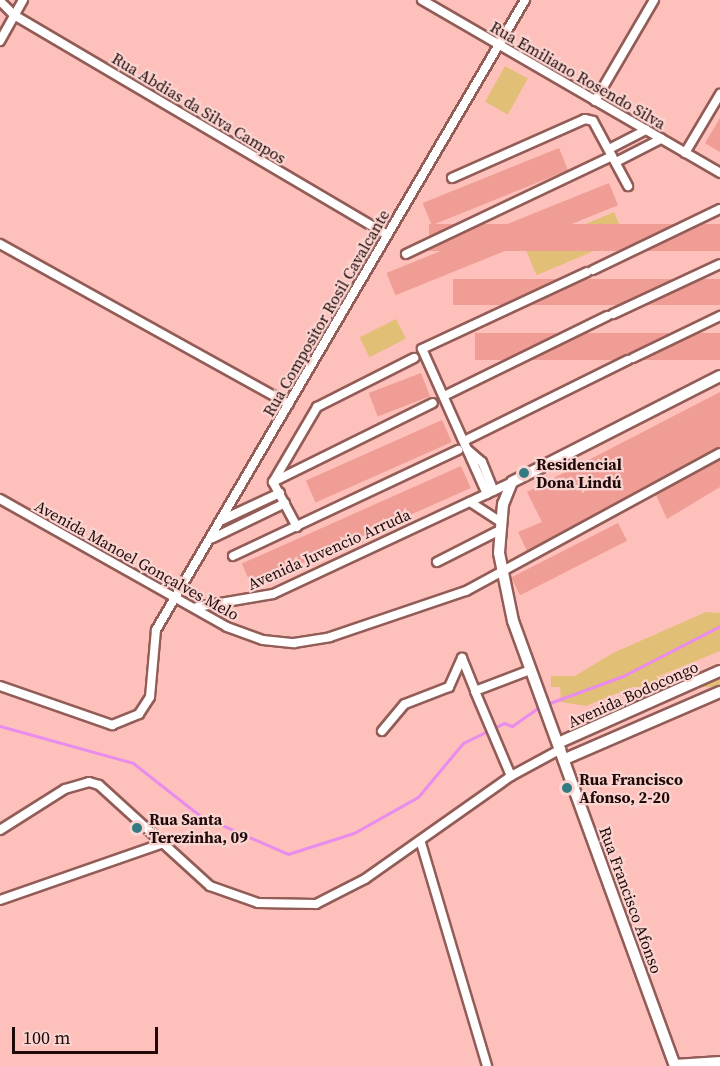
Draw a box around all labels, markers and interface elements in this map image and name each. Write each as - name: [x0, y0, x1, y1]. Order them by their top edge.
- street label: Rua Emiliano Rosendo Silva: [487, 17, 669, 133]
- street label: Rua Abdias da Silva Campos: [109, 48, 289, 168]
- street label: Rua Compositor Rosil Cavalcante: [259, 206, 393, 420]
- place label: Residencial Dona Lindú: [536, 454, 622, 492]
- marker: Residencial Dona Lindú: [517, 466, 531, 480]
- street label: Avenida Manoel Gonçalves Melo: [32, 496, 242, 624]
- street label: Avenida Juvencio Arruda: [245, 504, 413, 594]
- street label: Avenida Bodocongo: [565, 657, 701, 731]
- place label: Rua Francisco Afonso, 2-20: [579, 769, 683, 807]
- marker: Rua Francisco Afonso, 2-20: [560, 781, 574, 795]
- place label: Rua Santa Terezinha, 09: [149, 809, 248, 847]
- marker: Rua Santa Terezinha, 09: [130, 821, 144, 835]
- street label: Rua Francisco Afonso: [596, 824, 666, 976]
- scale bar: [15, 1015, 160, 1053]
- text: 100 m: [23, 1025, 70, 1050]

